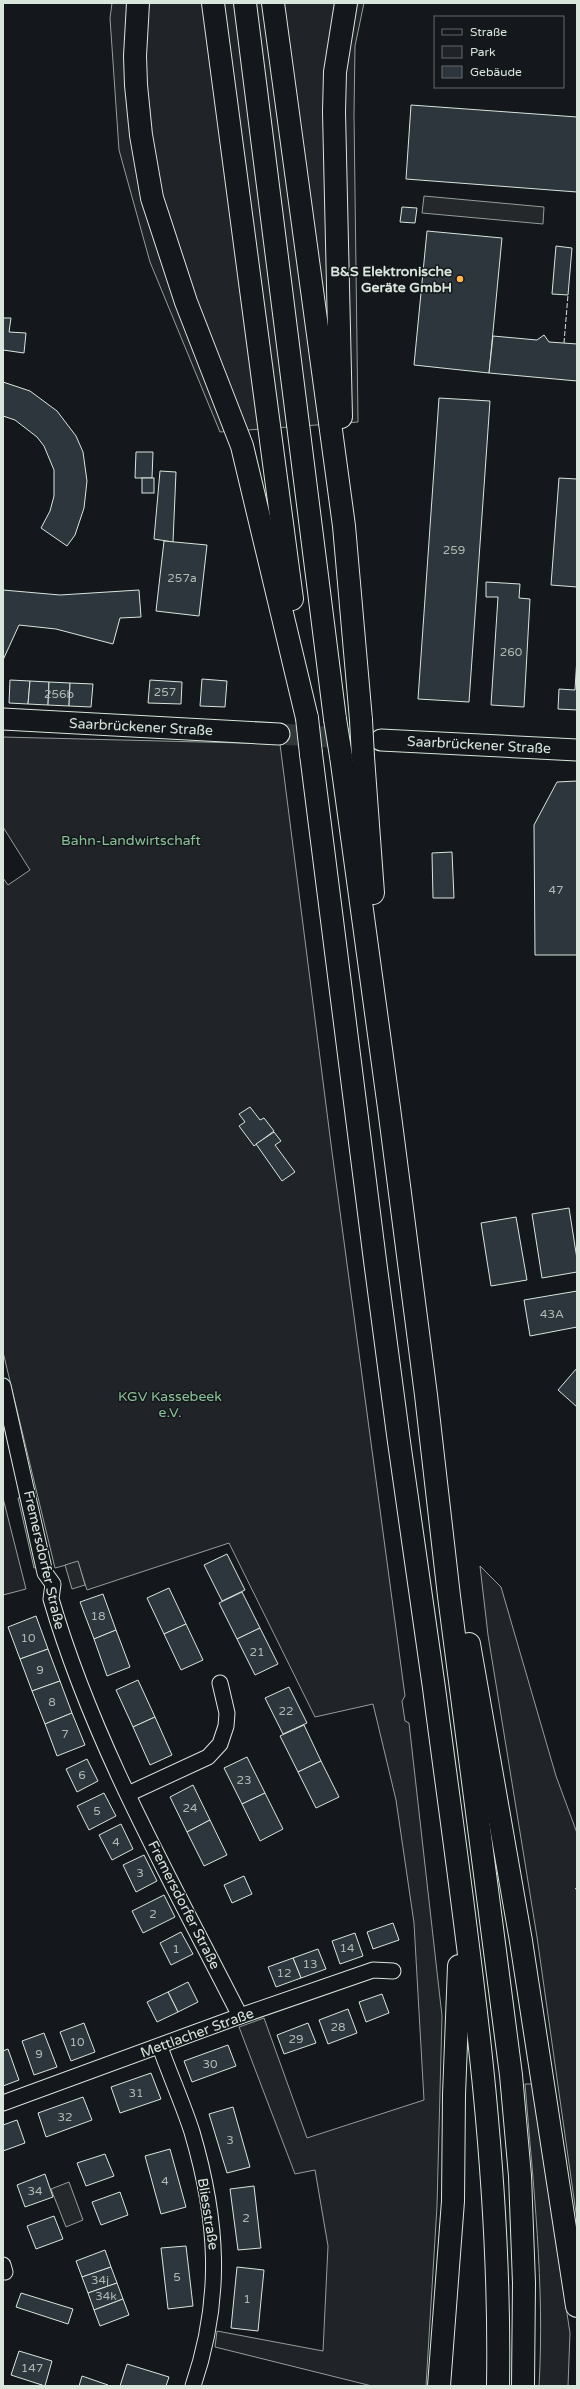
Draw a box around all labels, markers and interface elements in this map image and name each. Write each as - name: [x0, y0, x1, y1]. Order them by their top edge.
- legend: [434, 16, 564, 88]
- text: Straße: [470, 25, 507, 39]
- text: Park: [470, 45, 496, 59]
- text: Gebäude: [470, 65, 522, 79]
- place label: B&S Elektronische Geräte GmbH: [330, 263, 452, 296]
- marker: B&S Elektronische Geräte GmbH: [455, 274, 465, 284]
- house number: 259: [443, 543, 465, 557]
- house number: 257a: [167, 571, 197, 585]
- house number: 260: [500, 645, 523, 659]
- house number: 257: [154, 685, 176, 699]
- house number: 256b: [44, 687, 74, 701]
- street label: Saarbrückener Straße: [69, 715, 213, 739]
- street label: Saarbrückener Straße: [407, 733, 551, 757]
- park label: Bahn-Landwirtschaft: [61, 832, 202, 849]
- house number: 47: [548, 883, 564, 897]
- house number: 43A: [540, 1307, 564, 1321]
- park label: KGV Kassebeek e.V.: [118, 1388, 222, 1421]
- street label: Fremersdorfer Straße: [20, 1489, 68, 1631]
- house number: 18: [90, 1609, 106, 1623]
- house number: 10: [20, 1631, 36, 1645]
- house number: 21: [249, 1645, 265, 1659]
- house number: 9: [36, 1663, 44, 1677]
- house number: 8: [48, 1695, 56, 1709]
- house number: 22: [278, 1704, 294, 1718]
- house number: 7: [61, 1727, 69, 1741]
- house number: 6: [78, 1768, 86, 1782]
- house number: 23: [236, 1773, 252, 1787]
- house number: 24: [182, 1801, 198, 1815]
- house number: 5: [93, 1804, 101, 1818]
- house number: 4: [112, 1835, 120, 1849]
- street label: Fremersdorfer Straße: [144, 1838, 224, 1972]
- house number: 3: [136, 1866, 144, 1880]
- house number: 2: [149, 1907, 157, 1921]
- house number: 14: [339, 1941, 355, 1955]
- house number: 1: [172, 1942, 180, 1956]
- house number: 13: [302, 1957, 318, 1971]
- house number: 12: [276, 1966, 292, 1980]
- street label: Mettlacher Straße: [138, 2005, 256, 2061]
- house number: 28: [330, 2020, 346, 2034]
- house number: 29: [288, 2032, 304, 2046]
- house number: 10: [69, 2035, 85, 2049]
- house number: 9: [35, 2047, 43, 2061]
- house number: 30: [202, 2057, 218, 2071]
- house number: 31: [128, 2086, 144, 2100]
- house number: 32: [57, 2110, 73, 2124]
- house number: 3: [226, 2133, 234, 2147]
- house number: 4: [161, 2174, 169, 2188]
- street label: Bliesstraße: [194, 2177, 222, 2251]
- house number: 34: [27, 2184, 43, 2198]
- house number: 2: [242, 2211, 250, 2225]
- house number: 5: [173, 2270, 181, 2284]
- house number: 34j: [91, 2273, 109, 2287]
- house number: 34k: [95, 2289, 117, 2303]
- house number: 1: [243, 2292, 251, 2306]
- house number: 147: [21, 2361, 43, 2375]

